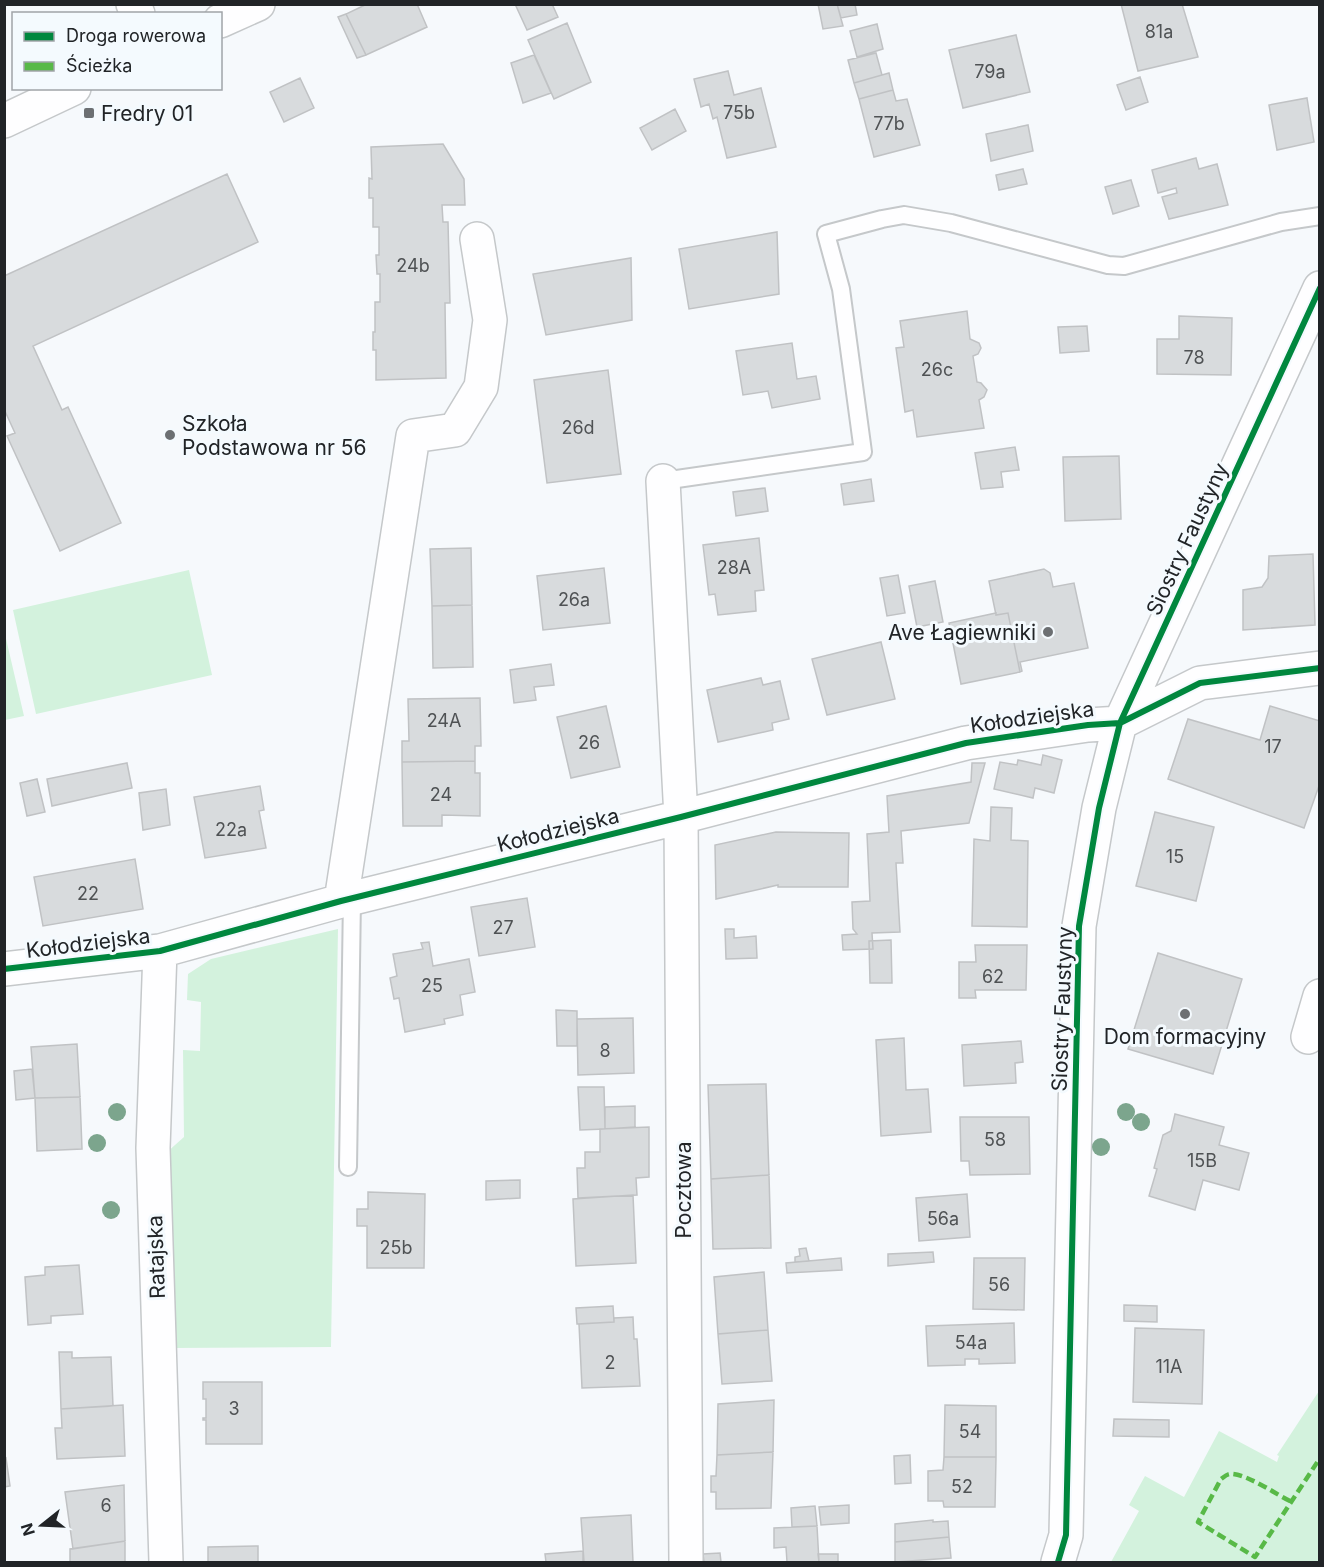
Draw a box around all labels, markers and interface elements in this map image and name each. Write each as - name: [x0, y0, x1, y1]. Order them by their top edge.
- legend: [12, 12, 222, 90]
- house number: 81a: [1145, 21, 1173, 42]
- text: Droga rowerowa: [66, 25, 206, 46]
- text: Ścieżka: [66, 54, 132, 76]
- house number: 79a: [974, 61, 1006, 82]
- place label: Fredry 01: [101, 101, 193, 126]
- house number: 75b: [723, 102, 755, 123]
- marker: Fredry 01: [82, 106, 96, 120]
- house number: 77b: [873, 113, 905, 134]
- house number: 24b: [396, 255, 430, 276]
- house number: 78: [1183, 347, 1205, 368]
- house number: 26c: [921, 359, 953, 380]
- place label: Szkoła Podstawowa nr 56: [182, 411, 367, 460]
- house number: 26d: [561, 417, 595, 438]
- marker: Szkoła Podstawowa nr 56: [163, 428, 177, 442]
- street label: Siostry Faustyny: [1141, 459, 1233, 619]
- house number: 28A: [717, 557, 751, 578]
- house number: 26a: [558, 589, 590, 610]
- place label: Ave Łagiewniki: [888, 620, 1036, 645]
- marker: Ave Łagiewniki: [1041, 625, 1055, 639]
- street label: Kołodziejska: [968, 696, 1096, 738]
- house number: 24A: [427, 710, 461, 731]
- house number: 26: [578, 732, 600, 753]
- house number: 17: [1264, 736, 1282, 757]
- house number: 24: [430, 784, 452, 805]
- street label: Kołodziejska: [494, 803, 622, 857]
- house number: 22a: [215, 819, 247, 840]
- house number: 15: [1166, 846, 1184, 867]
- house number: 22: [77, 883, 99, 904]
- house number: 27: [492, 917, 514, 938]
- street label: Kołodziejska: [25, 923, 151, 963]
- street label: Siostry Faustyny: [1047, 926, 1077, 1092]
- house number: 62: [982, 966, 1004, 987]
- house number: 25: [421, 975, 443, 996]
- marker: Dom formacyjny: [1178, 1007, 1192, 1021]
- place label: Dom formacyjny: [1104, 1024, 1266, 1049]
- house number: 8: [599, 1040, 611, 1061]
- house number: 58: [984, 1129, 1006, 1150]
- street label: Pocztowa: [671, 1141, 696, 1239]
- house number: 15B: [1187, 1150, 1217, 1171]
- house number: 56a: [927, 1208, 959, 1229]
- street label: Ratajska: [142, 1215, 170, 1299]
- house number: 25b: [380, 1237, 412, 1258]
- house number: 56: [988, 1274, 1010, 1295]
- house number: 54a: [955, 1332, 987, 1353]
- house number: 2: [605, 1352, 615, 1373]
- house number: 11A: [1155, 1356, 1183, 1377]
- house number: 3: [228, 1398, 240, 1419]
- house number: 54: [959, 1421, 981, 1442]
- house number: 52: [951, 1476, 973, 1497]
- north arrow: [12, 1495, 72, 1555]
- house number: 6: [100, 1495, 112, 1516]
- text: N: [16, 1521, 39, 1539]

